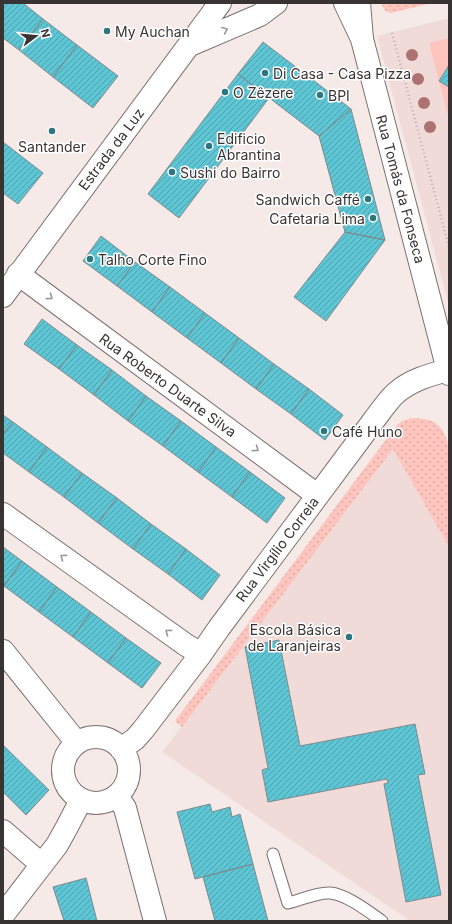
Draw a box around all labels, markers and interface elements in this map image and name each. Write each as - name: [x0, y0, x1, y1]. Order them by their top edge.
- north arrow: [16, 16, 56, 56]
- place label: My Auchan: [115, 23, 190, 40]
- marker: My Auchan: [102, 26, 112, 36]
- one-way arrow: [221, 26, 228, 34]
- text: N: [38, 27, 53, 39]
- place label: Di Casa - Casa Pizza: [273, 65, 411, 82]
- marker: Di Casa - Casa Pizza: [260, 68, 270, 78]
- place label: O Zêzere: [233, 84, 293, 101]
- marker: O Zêzere: [220, 87, 230, 97]
- place label: BPI: [328, 87, 350, 104]
- marker: BPI: [315, 90, 325, 100]
- street label: Estrada da Luz: [75, 105, 147, 193]
- street label: Rua Tomás da Fonseca: [373, 113, 429, 265]
- marker: Santander: [47, 126, 57, 136]
- place label: Edificio Abrantina: [217, 130, 281, 163]
- place label: Santander: [18, 138, 86, 155]
- marker: Edificio Abrantina: [204, 141, 214, 151]
- place label: Sushi do Bairro: [180, 164, 281, 181]
- marker: Sushi do Bairro: [167, 167, 177, 177]
- place label: Sandwich Caffé: [256, 191, 360, 208]
- marker: Sandwich Caffé: [363, 194, 373, 204]
- place label: Cafetaria Lima: [269, 210, 365, 227]
- marker: Cafetaria Lima: [368, 213, 378, 223]
- place label: Talho Corte Fino: [98, 251, 207, 268]
- marker: Talho Corte Fino: [85, 254, 95, 264]
- one-way arrow: [45, 292, 52, 299]
- street label: Rua Roberto Duarte Silva: [96, 330, 240, 440]
- place label: Café Huno: [332, 423, 402, 440]
- marker: Café Huno: [319, 426, 329, 436]
- one-way arrow: [251, 445, 258, 452]
- street label: Rua Virgílio Correia: [232, 493, 322, 605]
- one-way arrow: [60, 555, 67, 562]
- place label: Escola Básica de Laranjeiras: [248, 621, 341, 654]
- one-way arrow: [166, 630, 173, 637]
- marker: Escola Básica de Laranjeiras: [344, 632, 354, 642]

